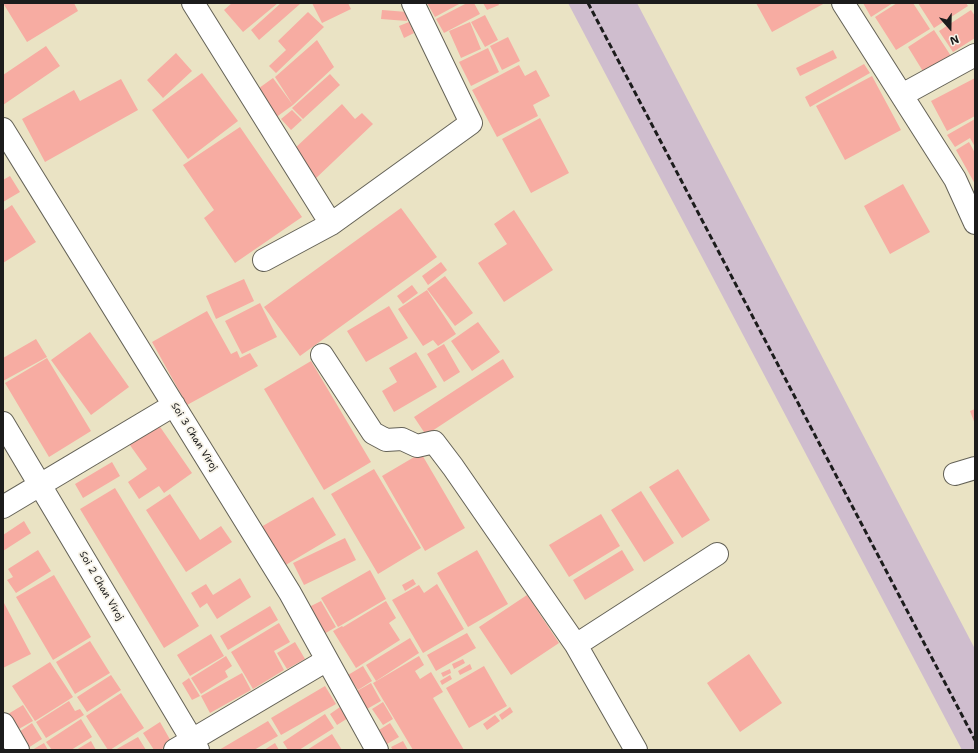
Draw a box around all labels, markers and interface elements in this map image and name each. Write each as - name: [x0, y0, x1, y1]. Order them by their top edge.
- north arrow: [930, 8, 970, 48]
- text: N: [948, 31, 961, 48]
- street label: Soi 3 Chan Viroj: [168, 401, 220, 473]
- street label: Soi 2 Chan Viroj: [76, 549, 126, 623]

